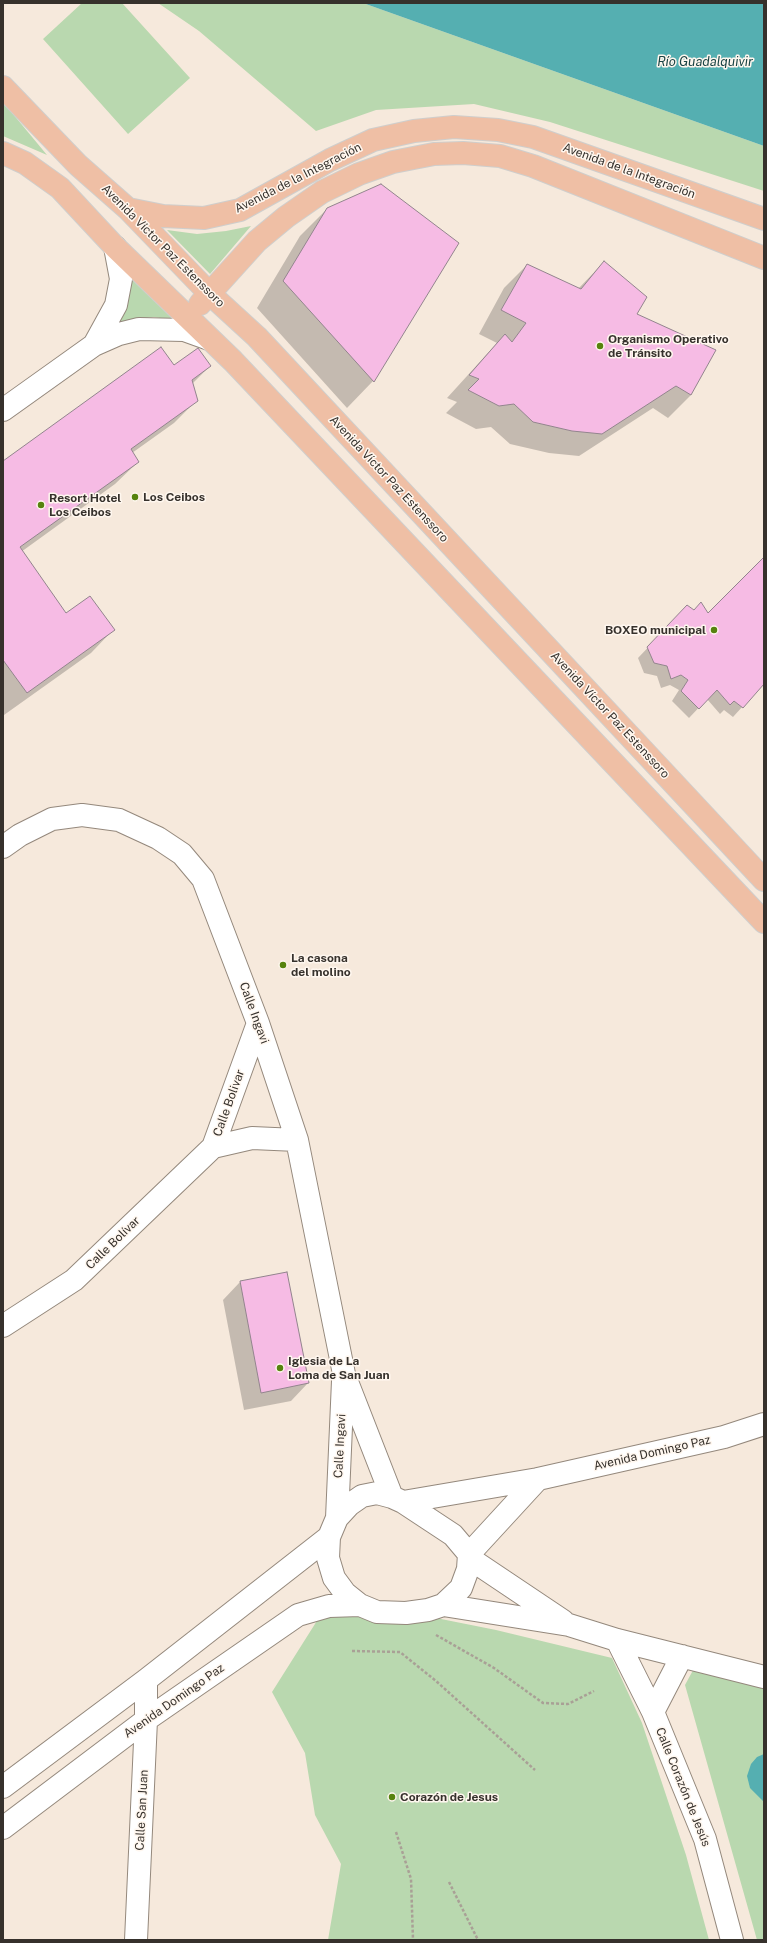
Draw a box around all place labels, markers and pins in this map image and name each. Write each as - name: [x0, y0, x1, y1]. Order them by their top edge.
- place label: Organismo Operativo de Tránsito: [608, 332, 729, 360]
- marker: Organismo Operativo de Tránsito: [595, 341, 605, 351]
- place label: Los Ceibos: [143, 490, 205, 504]
- place label: Resort Hotel Los Ceibos: [49, 491, 121, 519]
- marker: Los Ceibos: [130, 492, 140, 502]
- marker: Resort Hotel Los Ceibos: [36, 500, 46, 510]
- place label: BOXEO municipal: [605, 623, 706, 637]
- marker: BOXEO municipal: [709, 625, 719, 635]
- place label: La casona del molino: [291, 951, 351, 979]
- marker: La casona del molino: [278, 960, 288, 970]
- place label: Iglesia de La Loma de San Juan: [288, 1354, 390, 1382]
- marker: Iglesia de La Loma de San Juan: [275, 1363, 285, 1373]
- place label: Corazón de Jesus: [400, 1790, 498, 1804]
- marker: Corazón de Jesus: [387, 1792, 397, 1802]

